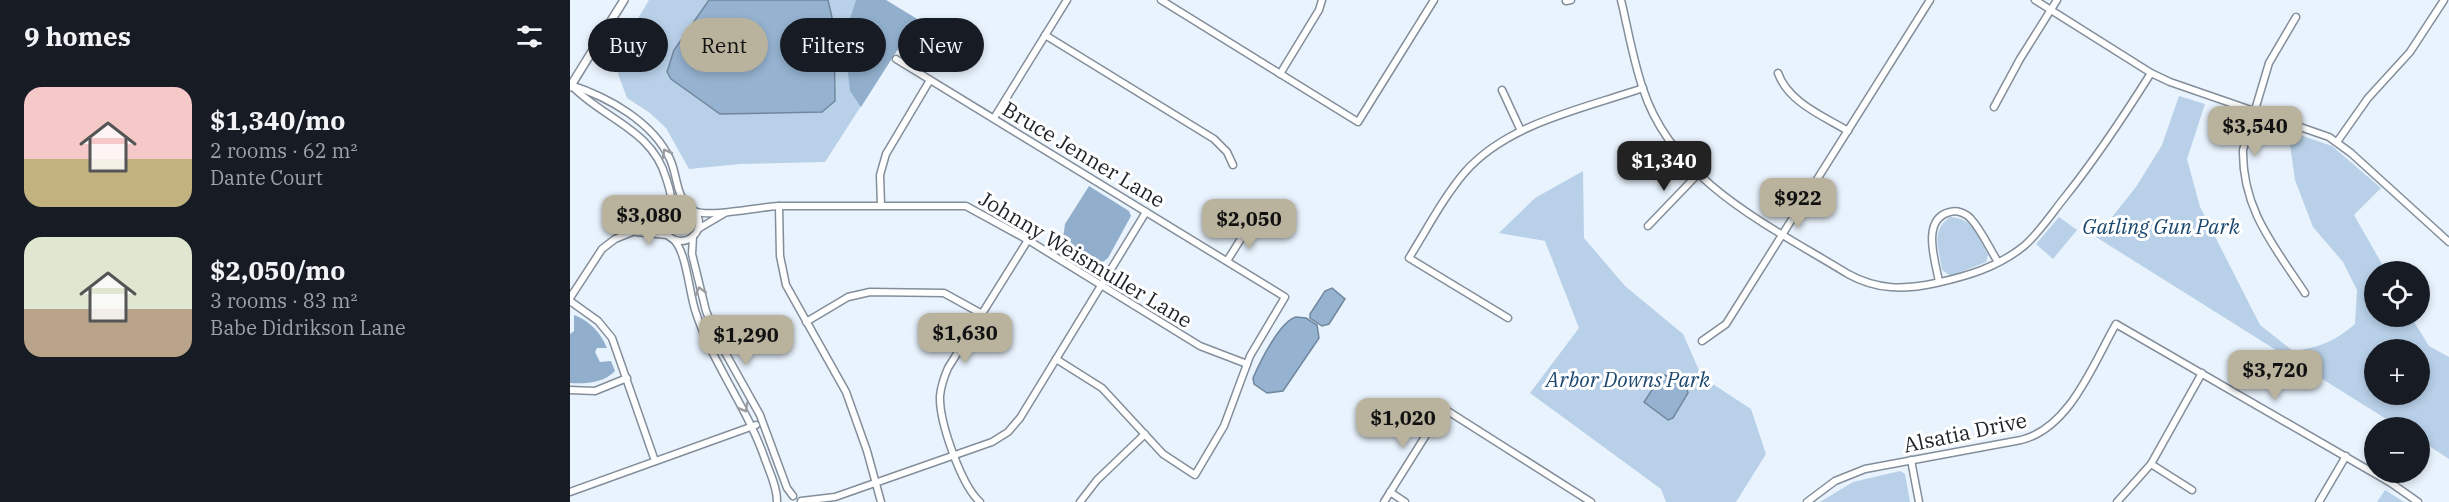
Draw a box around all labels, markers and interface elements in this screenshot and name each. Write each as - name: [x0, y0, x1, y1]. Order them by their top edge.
- chip: Buy: [588, 18, 668, 72]
- chip: Rent: [680, 18, 768, 72]
- chip: Filters: [780, 18, 886, 72]
- chip: New: [898, 18, 984, 72]
- text: 9 homes: [24, 19, 131, 53]
- icon: filters: [513, 20, 546, 53]
- street label: Bruce Jenner Lane: [997, 94, 1171, 214]
- text: $1,340/mo: [210, 103, 345, 137]
- pin: $3,540: [2206, 106, 2304, 157]
- icon: home: [72, 111, 144, 183]
- text: $3,540: [2222, 112, 2288, 139]
- text: 2 rooms · 62 m²: [210, 137, 357, 164]
- pin: $1,340: [1615, 141, 1713, 192]
- text: $1,340: [1631, 147, 1697, 174]
- one-way arrow: [662, 149, 674, 159]
- text: Dante Court: [210, 164, 323, 191]
- pin: $922: [1762, 178, 1834, 229]
- street label: Johnny Weismuller Lane: [974, 184, 1198, 334]
- text: $922: [1774, 184, 1822, 211]
- pin: $3,080: [600, 195, 698, 246]
- pin: $2,050: [1200, 199, 1298, 250]
- text: $3,080: [616, 201, 682, 228]
- text: $2,050: [1216, 205, 1282, 232]
- park label: Gatling Gun Park: [2082, 212, 2241, 240]
- text: $2,050/mo: [210, 253, 345, 287]
- icon: home: [72, 261, 144, 333]
- map controls: [2364, 261, 2430, 483]
- button: locate: [2364, 261, 2430, 327]
- one-way arrow: [695, 286, 707, 297]
- text: 3 rooms · 83 m²: [210, 287, 357, 314]
- pin: $1,630: [916, 313, 1014, 364]
- text: Babe Didrikson Lane: [210, 314, 406, 341]
- pin: $1,290: [697, 315, 795, 366]
- text: $1,630: [932, 319, 998, 346]
- text: $1,290: [713, 321, 779, 348]
- button: +: [2364, 339, 2430, 405]
- pin: $3,720: [2226, 350, 2324, 401]
- text: $3,720: [2242, 356, 2308, 383]
- park label: Arbor Downs Park: [1544, 365, 1711, 393]
- pin: $1,020: [1354, 398, 1452, 449]
- one-way arrow: [737, 402, 748, 412]
- text: $1,020: [1370, 404, 1436, 431]
- street label: Alsatia Drive: [1901, 405, 2029, 459]
- button: −: [2364, 417, 2430, 483]

